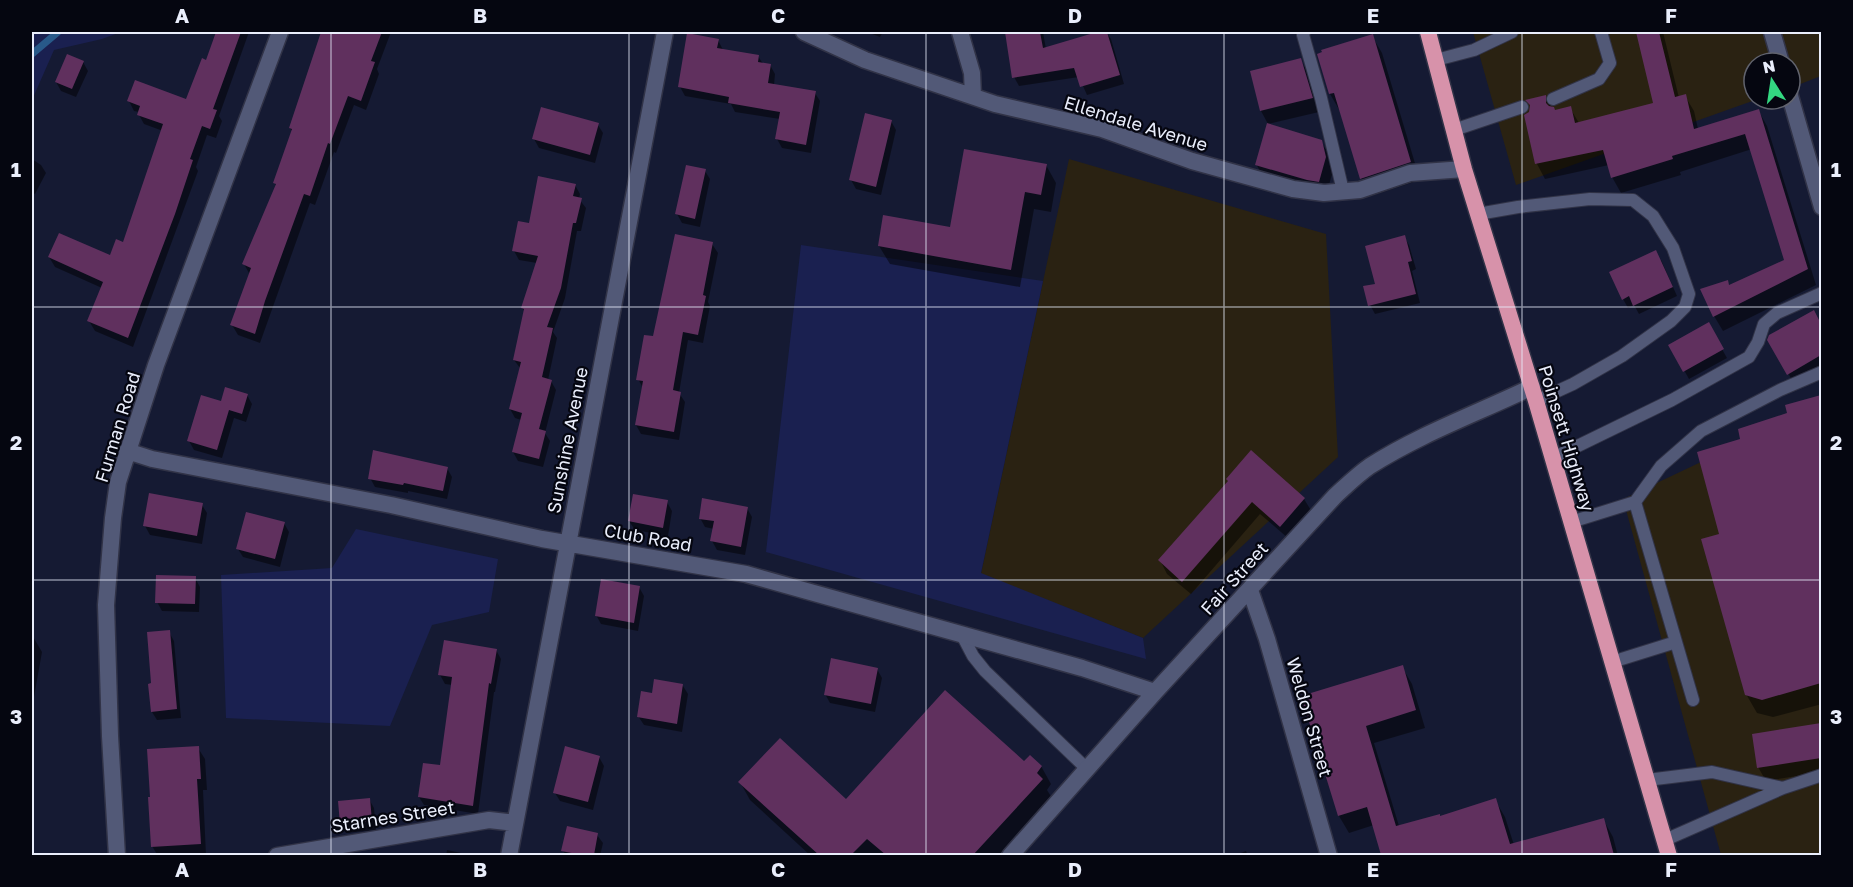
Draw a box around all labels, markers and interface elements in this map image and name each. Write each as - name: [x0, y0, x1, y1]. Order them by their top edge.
- text: A: [175, 3, 189, 27]
- text: B: [473, 3, 487, 27]
- text: C: [771, 3, 785, 27]
- text: D: [1068, 3, 1082, 27]
- text: E: [1367, 3, 1379, 27]
- text: F: [1665, 3, 1677, 27]
- north arrow: [1742, 51, 1802, 111]
- text: N: [1761, 55, 1777, 77]
- street label: Ellendale Avenue: [1061, 91, 1211, 155]
- text: 1: [11, 157, 21, 181]
- text: 1: [1831, 157, 1841, 181]
- street label: Poinsett Highway: [1534, 362, 1600, 514]
- street label: Sunshine Avenue: [542, 365, 592, 515]
- street label: Furman Road: [90, 369, 144, 485]
- text: 2: [10, 430, 22, 454]
- text: 2: [1830, 430, 1842, 454]
- street label: Club Road: [602, 518, 694, 556]
- street label: Fair Street: [1196, 537, 1272, 619]
- street label: Weldon Street: [1282, 655, 1338, 779]
- text: 3: [10, 704, 22, 728]
- text: 3: [1830, 704, 1842, 728]
- street label: Starnes Street: [330, 795, 456, 837]
- text: A: [175, 857, 189, 881]
- text: B: [473, 857, 487, 881]
- text: C: [771, 857, 785, 881]
- text: D: [1068, 857, 1082, 881]
- text: E: [1367, 857, 1379, 881]
- text: F: [1665, 857, 1677, 881]

